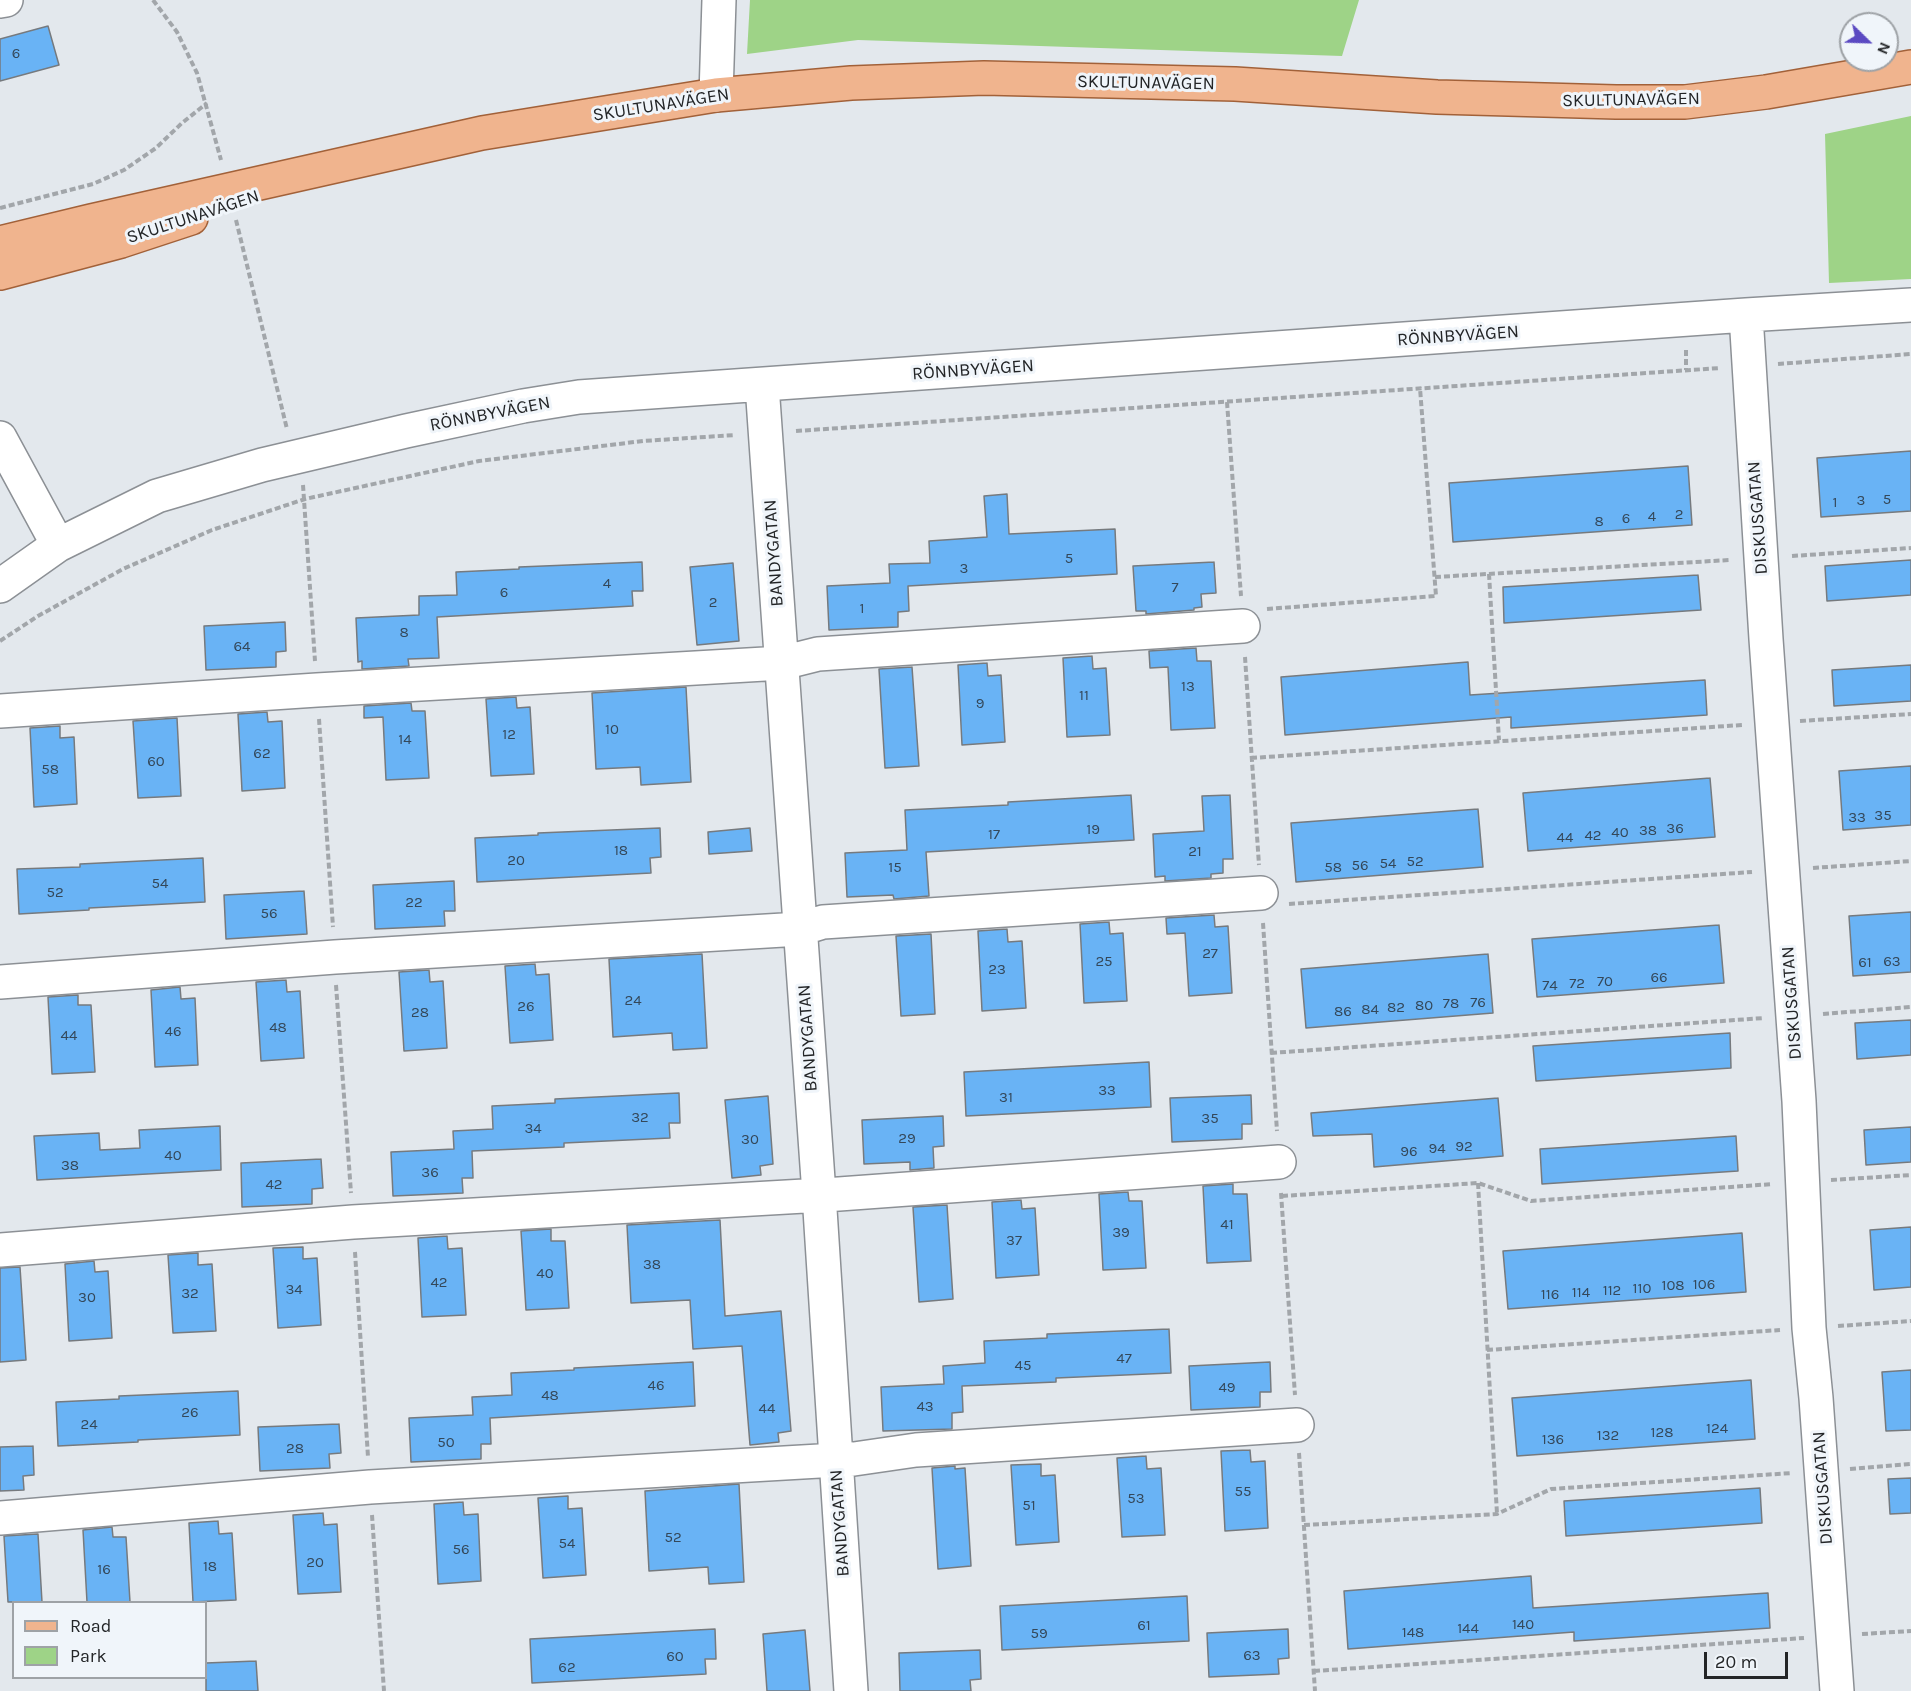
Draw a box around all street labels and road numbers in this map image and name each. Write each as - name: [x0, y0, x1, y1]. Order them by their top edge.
- street label: SKULTUNAVÄGEN: [1077, 71, 1215, 95]
- street label: SKULTUNAVÄGEN: [591, 84, 731, 126]
- street label: SKULTUNAVÄGEN: [1562, 88, 1700, 112]
- street label: SKULTUNAVÄGEN: [124, 185, 262, 249]
- street label: RÖNNBYVÄGEN: [1396, 321, 1520, 351]
- street label: RÖNNBYVÄGEN: [911, 355, 1035, 385]
- street label: RÖNNBYVÄGEN: [428, 392, 552, 436]
- street label: DISKUSGATAN: [1743, 461, 1773, 575]
- street label: BANDYGATAN: [759, 499, 789, 607]
- street label: DISKUSGATAN: [1777, 946, 1807, 1060]
- street label: BANDYGATAN: [793, 984, 823, 1092]
- street label: DISKUSGATAN: [1808, 1431, 1838, 1545]
- street label: BANDYGATAN: [825, 1469, 855, 1577]

